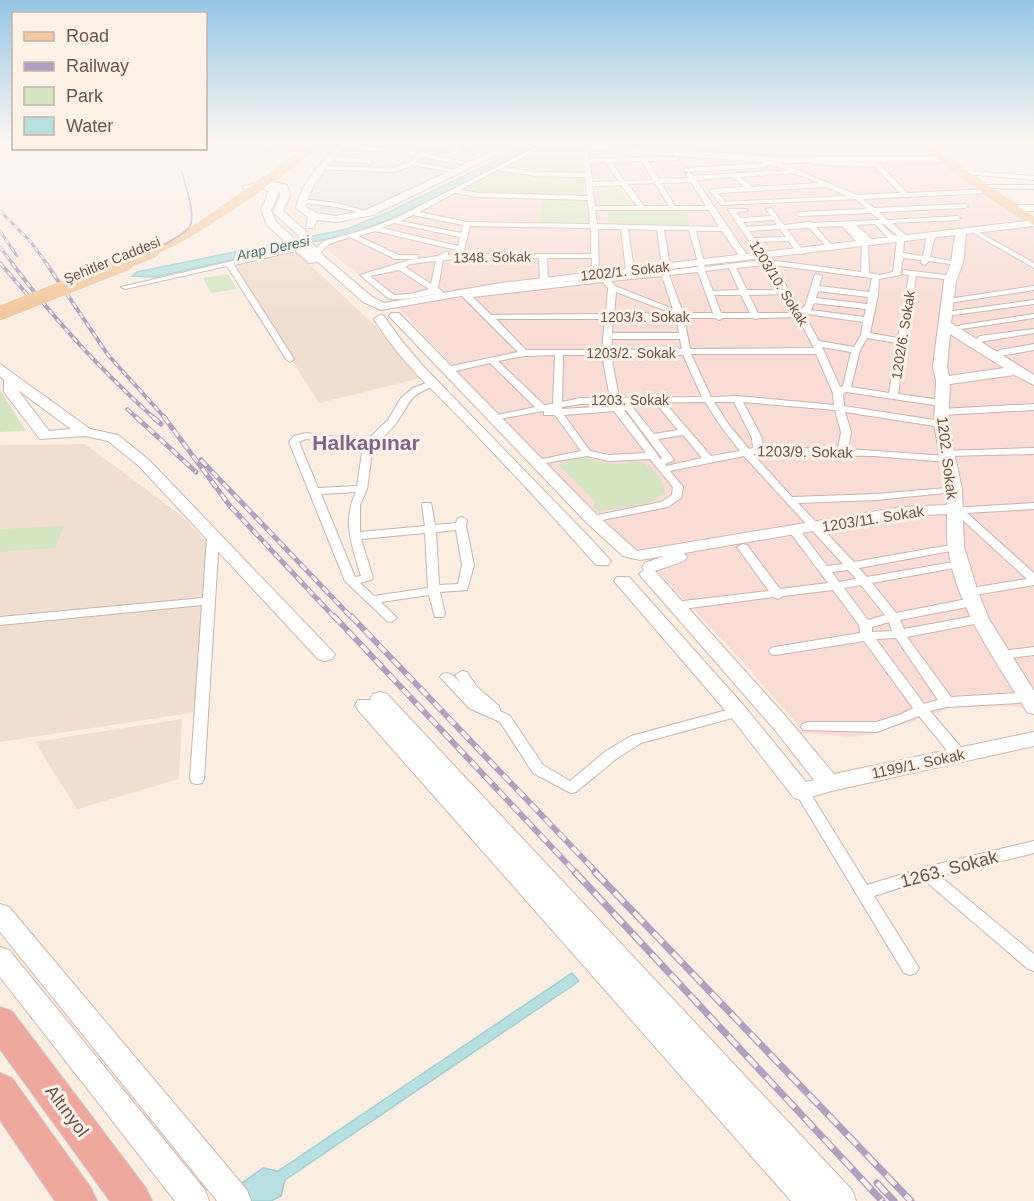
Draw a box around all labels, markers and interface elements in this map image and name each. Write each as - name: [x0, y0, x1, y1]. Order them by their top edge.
- legend: [12, 12, 207, 150]
- text: Road: [66, 26, 109, 46]
- text: Railway: [66, 56, 129, 76]
- text: Park: [66, 86, 104, 106]
- text: Water: [66, 116, 113, 136]
- water label: Arap Deresi: [234, 232, 312, 264]
- street label: Şehitler Caddesi: [61, 233, 163, 287]
- street label: 1203/10. Sokak: [746, 238, 812, 329]
- street label: 1348. Sokak: [453, 248, 532, 266]
- street label: 1202/1. Sokak: [580, 258, 671, 284]
- street label: 1202/6. Sokak: [888, 289, 918, 380]
- street label: 1203/3. Sokak: [600, 309, 691, 325]
- street label: 1203/2. Sokak: [586, 345, 677, 361]
- street label: 1203. Sokak: [591, 392, 670, 408]
- street label: 1202. Sokak: [934, 416, 961, 501]
- district label: Halkapınar: [312, 431, 420, 454]
- street label: 1203/9. Sokak: [757, 442, 854, 461]
- street label: 1203/11. Sokak: [821, 502, 926, 535]
- street label: 1199/1. Sokak: [870, 745, 967, 782]
- street label: 1263. Sokak: [898, 846, 1001, 892]
- street label: Altınyol: [41, 1081, 93, 1141]

